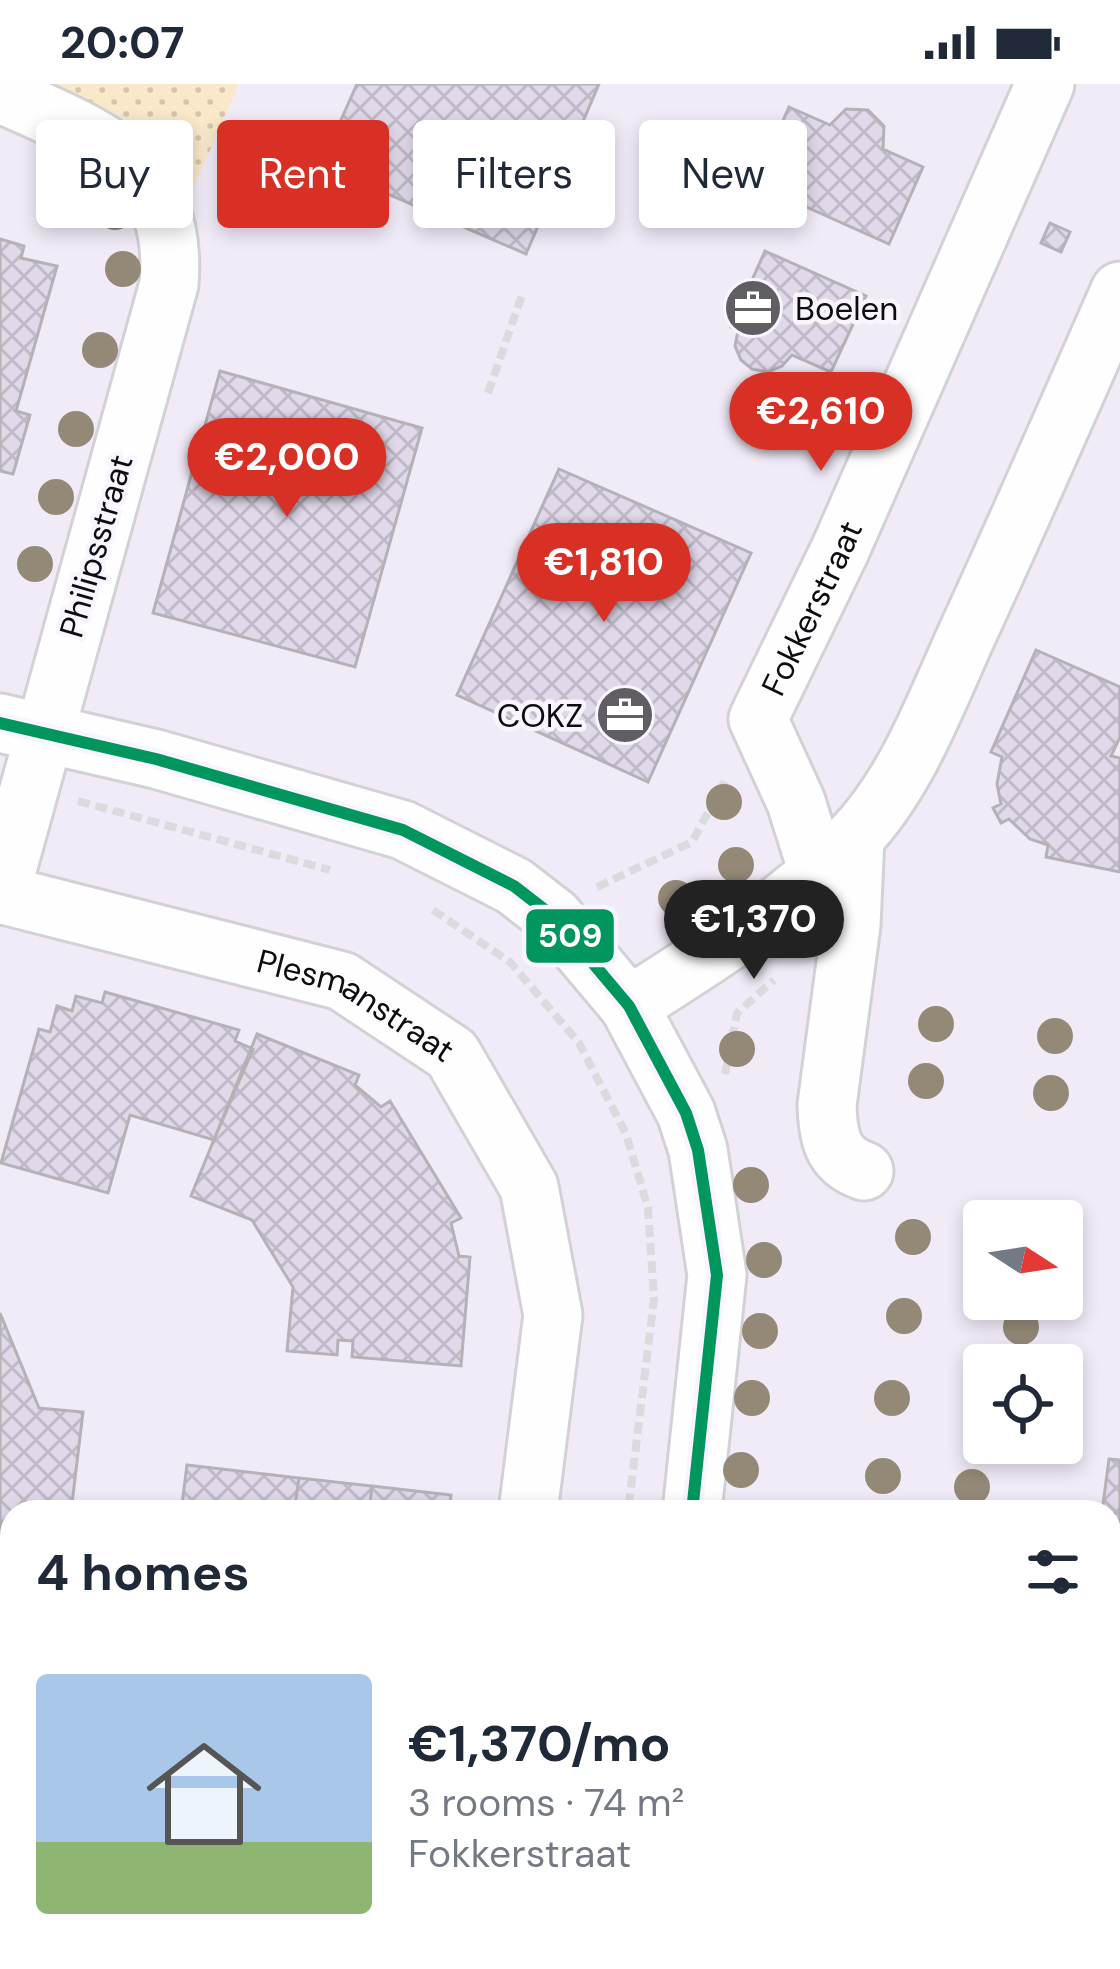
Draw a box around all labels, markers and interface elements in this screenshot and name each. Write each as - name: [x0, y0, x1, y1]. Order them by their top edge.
- text: 20:07: [60, 13, 184, 72]
- chip: Buy: [36, 120, 193, 228]
- chip: Rent: [217, 120, 389, 228]
- chip: Filters: [413, 120, 615, 228]
- chip: New: [639, 120, 807, 228]
- office icon: Boelen: [722, 277, 784, 339]
- place label: Boelen: [795, 287, 898, 330]
- pin: €2,610: [723, 372, 919, 474]
- text: €2,610: [756, 385, 886, 436]
- pin: €2,000: [189, 418, 385, 520]
- text: €2,000: [214, 431, 360, 482]
- street label: Philipsstraat: [49, 450, 143, 642]
- street label: Fokkerstraat: [751, 514, 872, 702]
- pin: €1,810: [506, 523, 702, 625]
- text: €1,810: [544, 536, 664, 587]
- office icon: COKZ: [594, 684, 656, 746]
- place label: COKZ: [497, 694, 583, 737]
- pin: €1,370: [656, 880, 852, 982]
- text: €1,370: [691, 893, 817, 944]
- line badge: 509: [524, 907, 616, 965]
- text: 509: [538, 914, 602, 957]
- street label: Plesmanstraat: [253, 939, 463, 1071]
- north arrow: [963, 1200, 1083, 1320]
- map controls: [963, 1200, 1083, 1464]
- button: locate: [963, 1344, 1083, 1464]
- text: 4 homes: [36, 1539, 250, 1606]
- icon: filters: [1020, 1539, 1086, 1605]
- text: €1,370/mo: [408, 1710, 671, 1777]
- icon: home: [132, 1722, 276, 1866]
- text: 3 rooms · 74 m²: [408, 1777, 684, 1828]
- text: Fokkerstraat: [408, 1828, 631, 1879]

